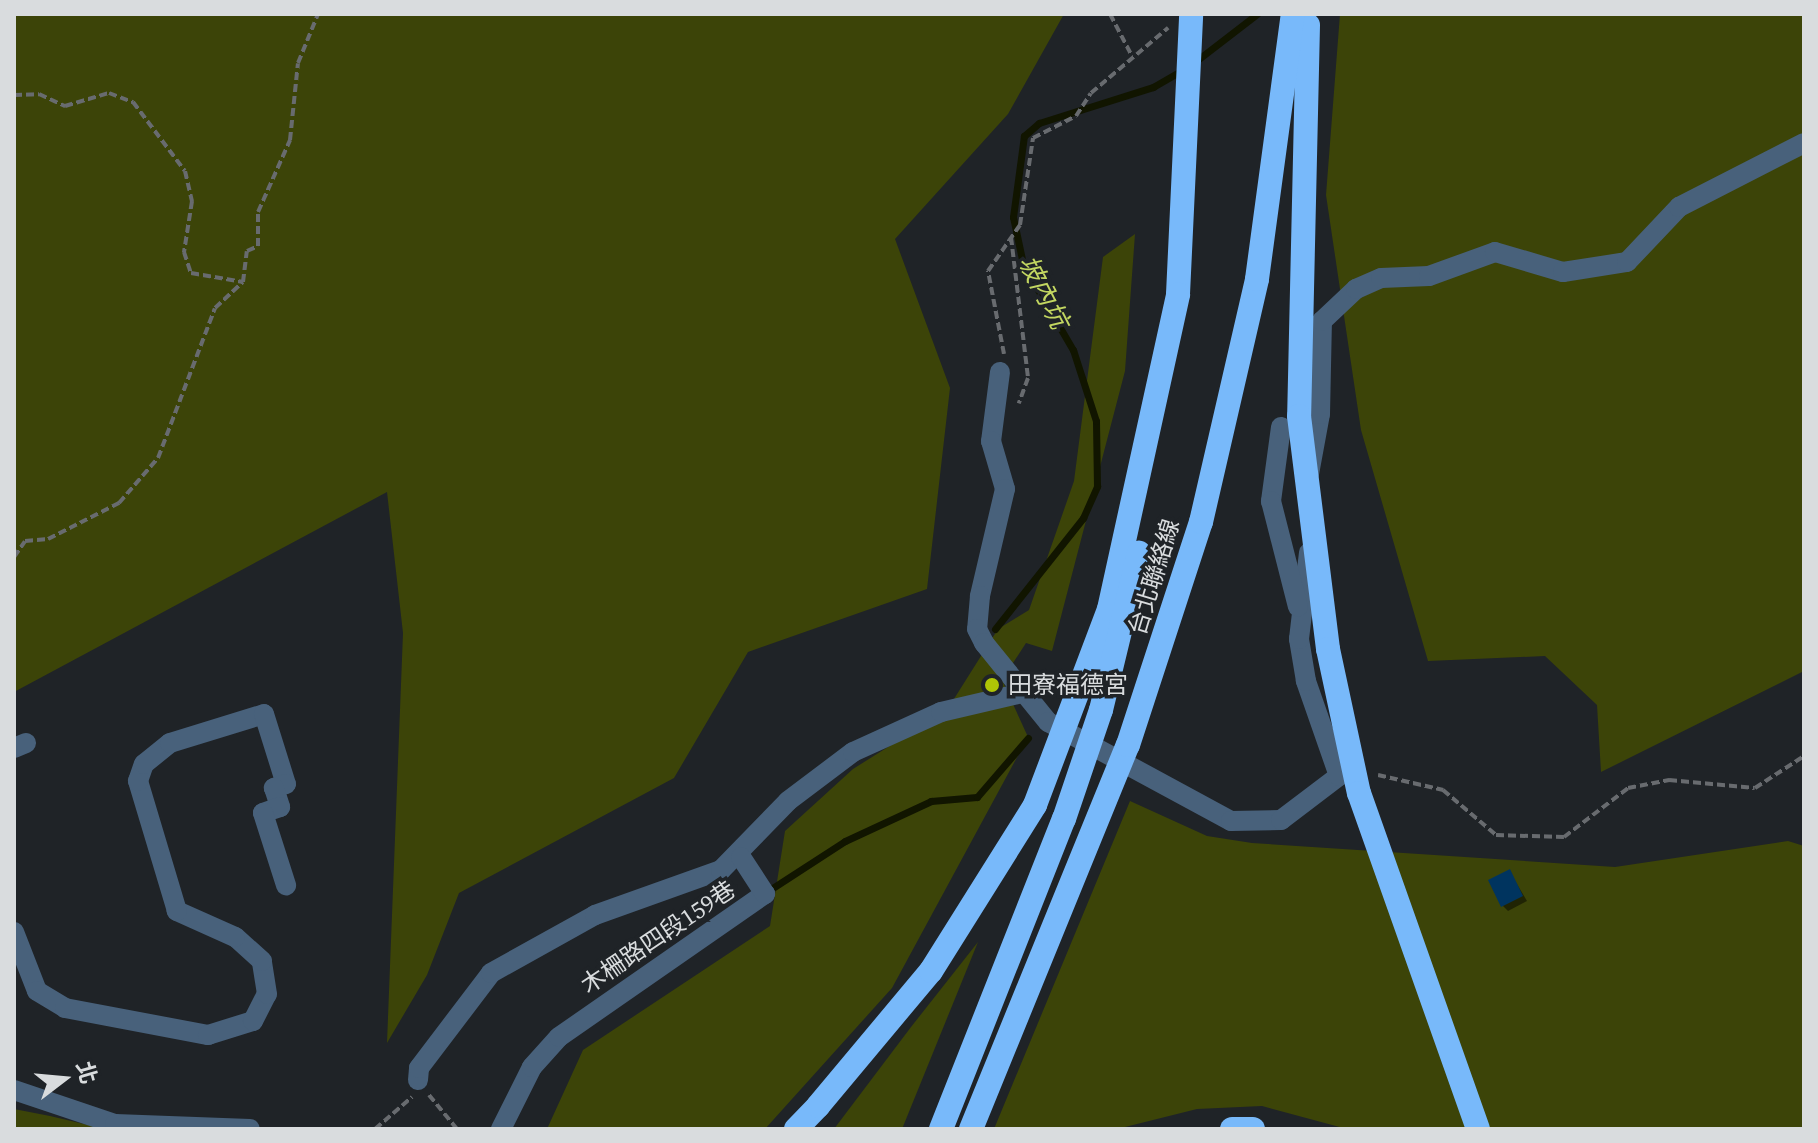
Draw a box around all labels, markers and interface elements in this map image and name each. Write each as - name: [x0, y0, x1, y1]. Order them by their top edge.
- water label: 坡內坑: [1011, 250, 1075, 334]
- street label: 台北聯絡線: [1123, 515, 1185, 639]
- place label: 田寮福德宮: [1008, 671, 1128, 699]
- marker: 田寮福德宮: [983, 676, 1001, 694]
- street label: 木柵路四段159巷: [575, 875, 741, 999]
- north arrow: [24, 1039, 104, 1119]
- text: 北: [70, 1058, 105, 1087]

